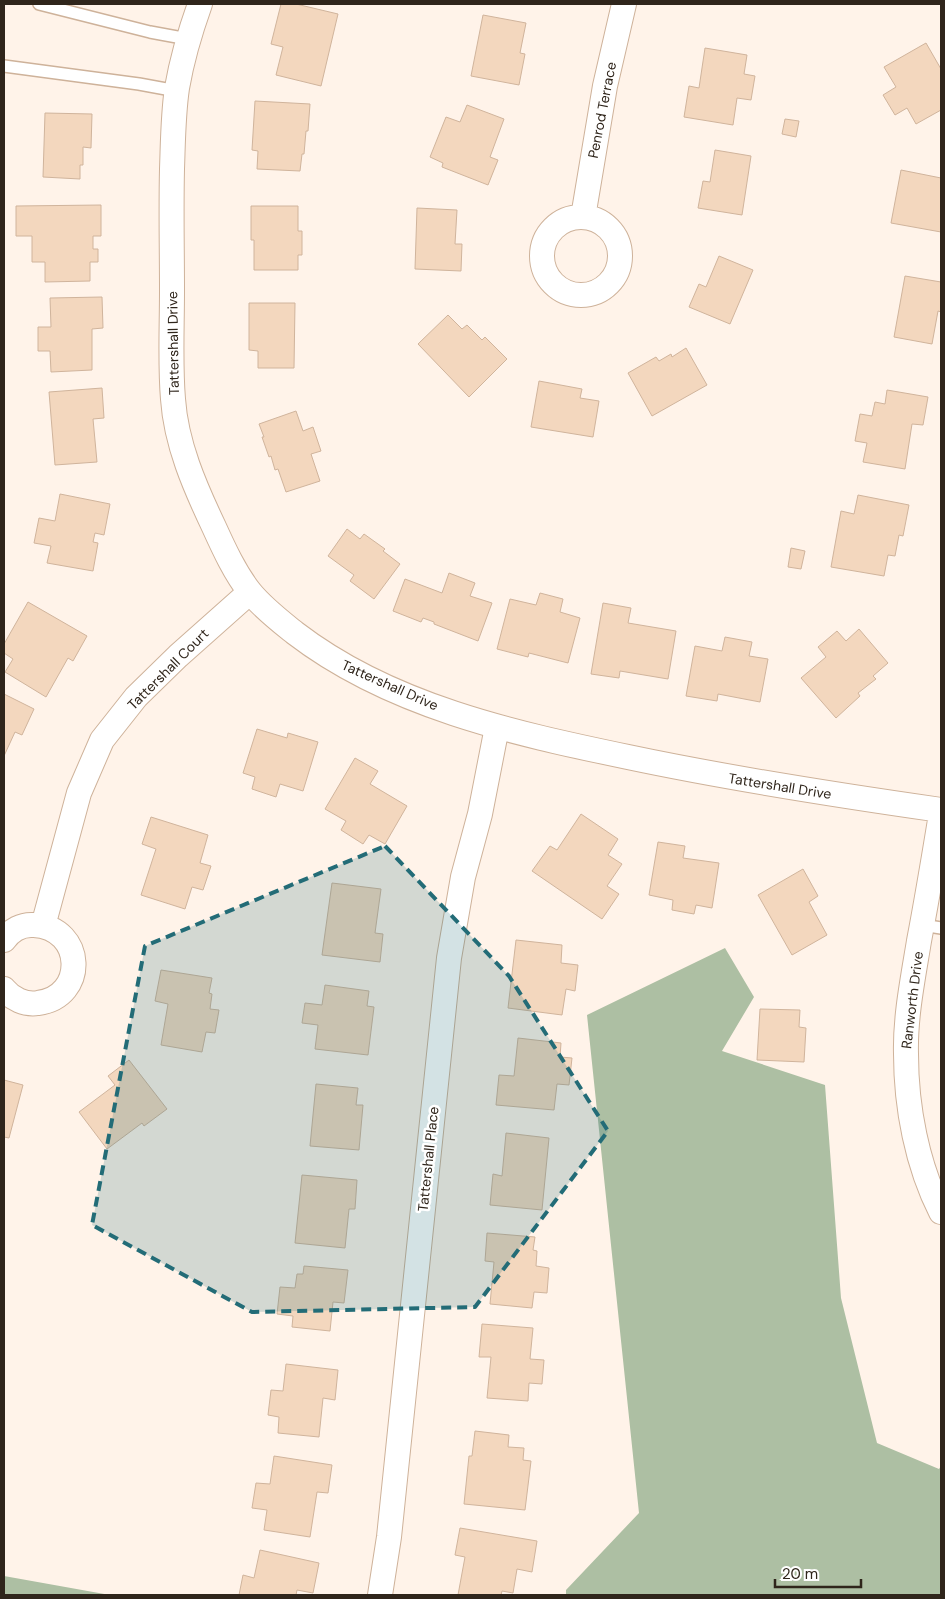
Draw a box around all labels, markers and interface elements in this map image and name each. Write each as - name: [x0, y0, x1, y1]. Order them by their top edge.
- street label: Penrod Terrace: [584, 60, 620, 160]
- street label: Tattershall Drive: [163, 291, 183, 395]
- street label: Tattershall Court: [124, 625, 212, 713]
- street label: Tattershall Drive: [339, 656, 441, 714]
- street label: Tattershall Drive: [727, 769, 833, 803]
- street label: Ranworth Drive: [897, 950, 927, 1050]
- street label: Tattershall Place: [414, 1105, 442, 1212]
- scale bar: [775, 1556, 861, 1588]
- text: 20 m: [782, 1564, 818, 1584]

